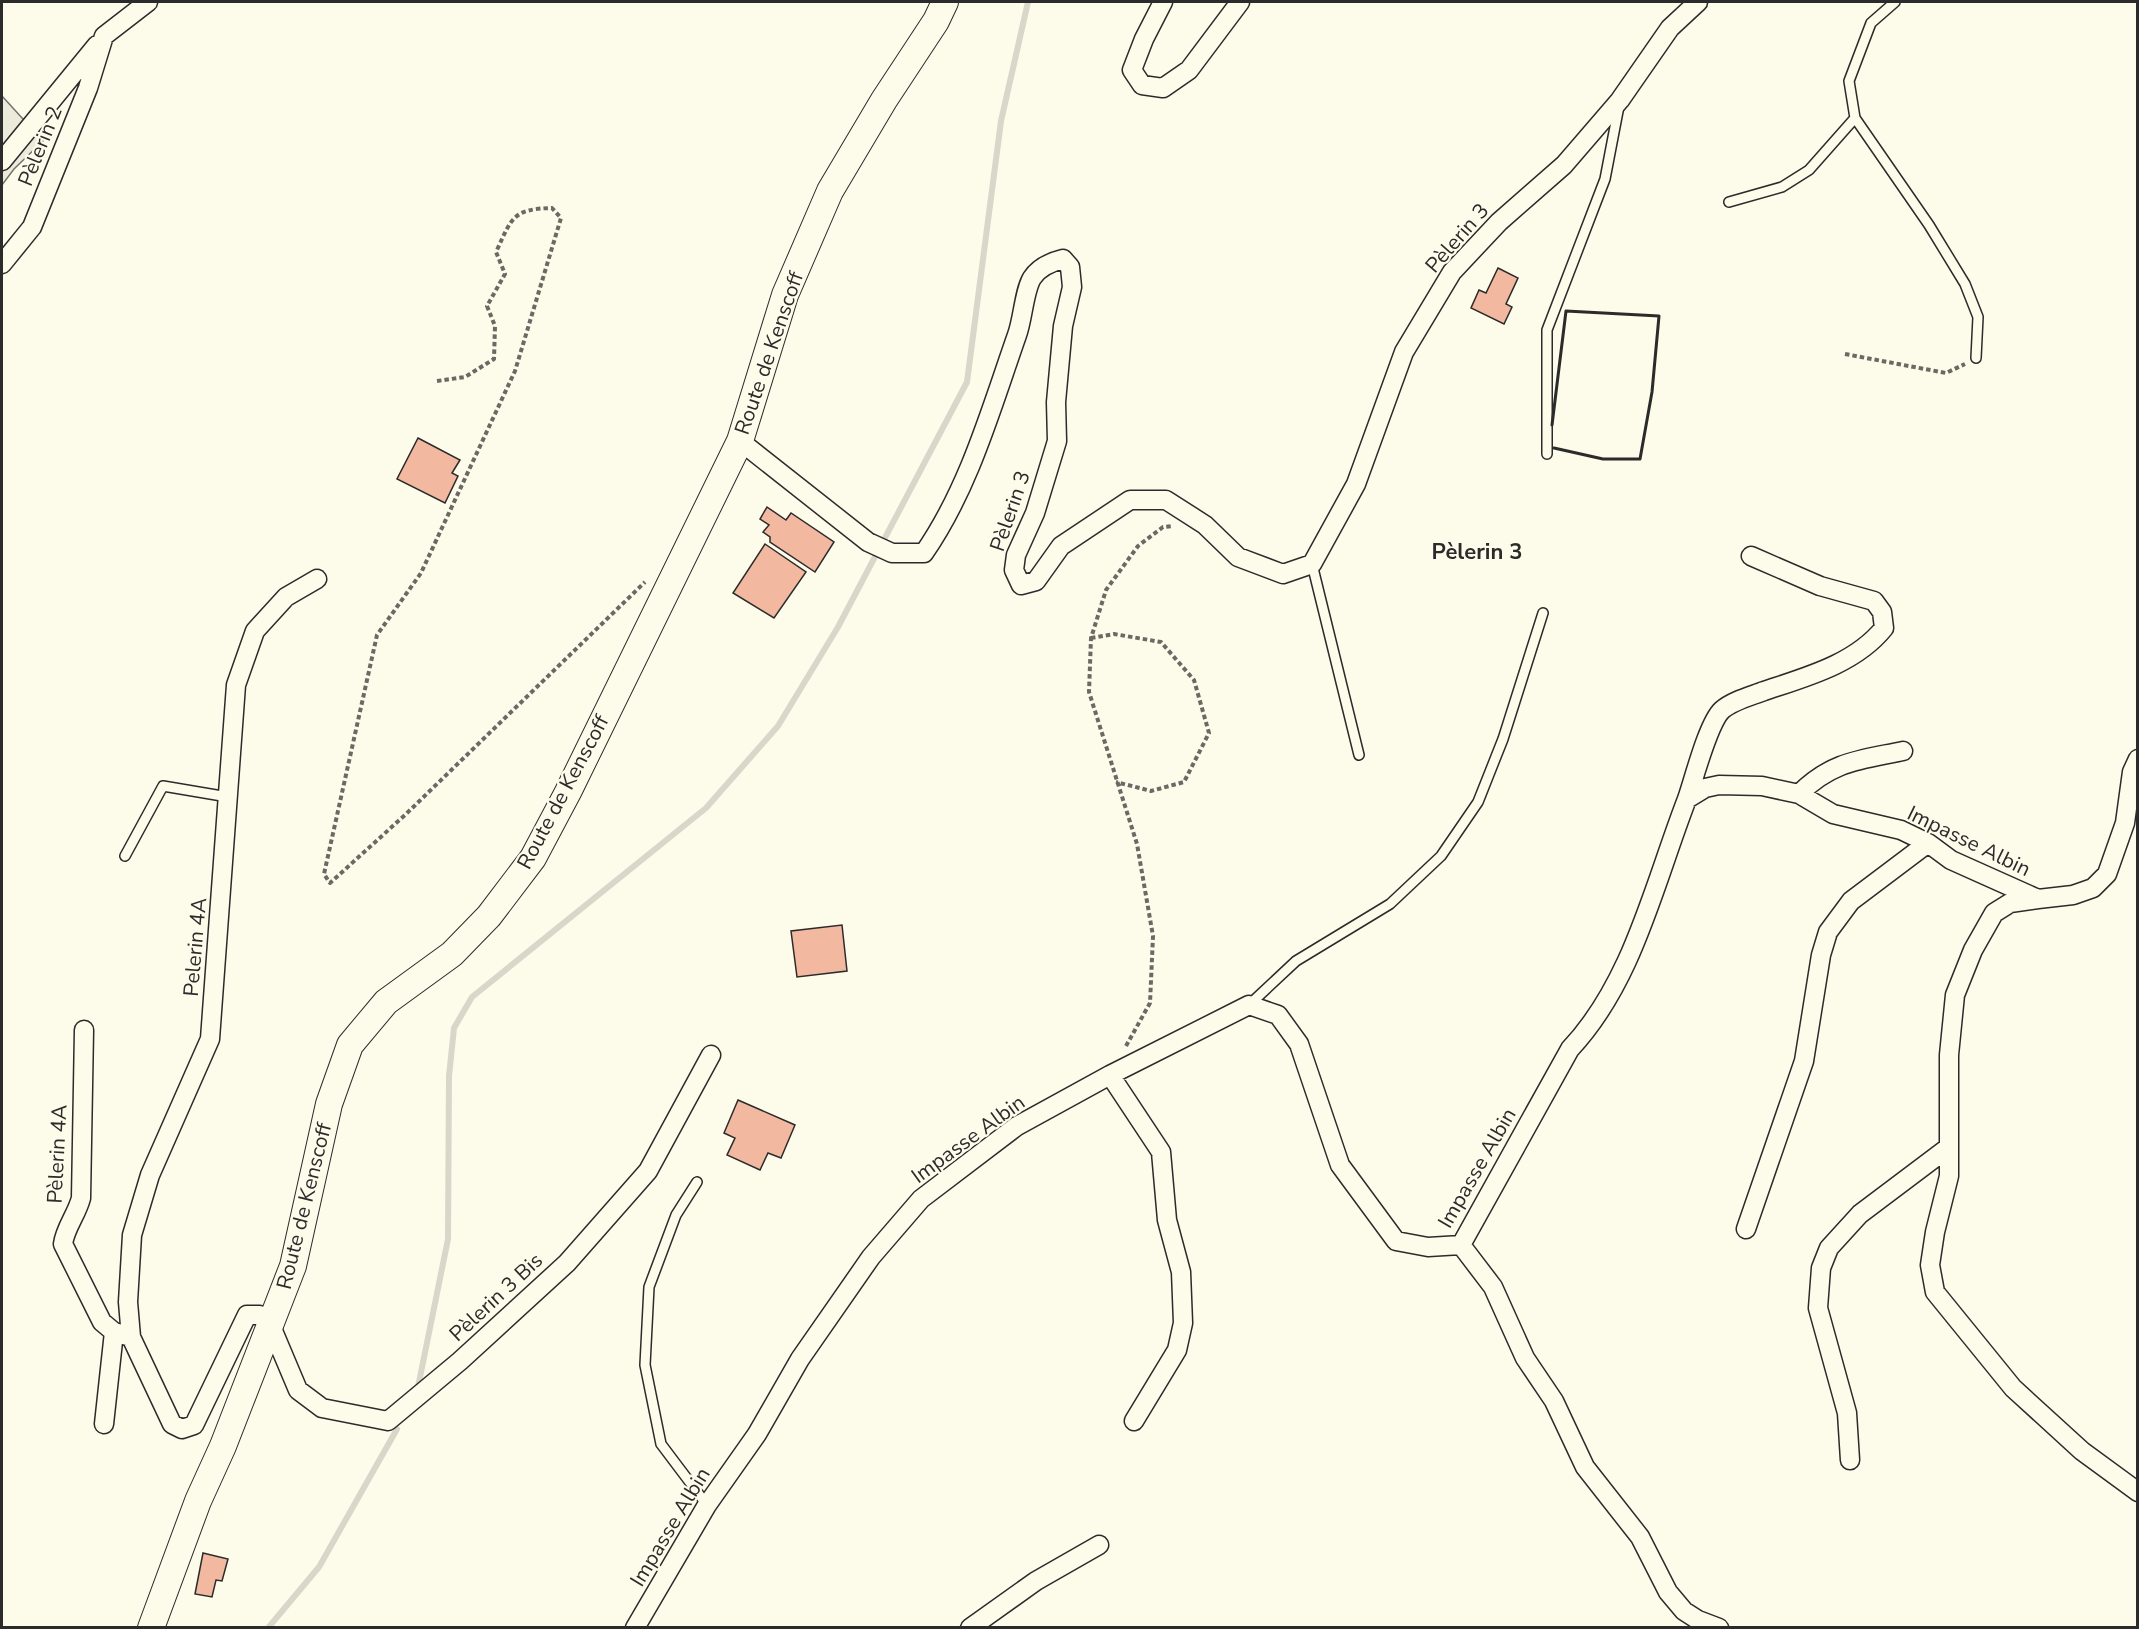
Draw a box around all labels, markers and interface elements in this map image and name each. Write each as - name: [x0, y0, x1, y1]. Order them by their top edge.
- street label: Pèlerin 2: [11, 102, 69, 190]
- street label: Pèlerin 3: [1419, 197, 1495, 279]
- street label: Route de Kenscoff: [728, 267, 810, 438]
- street label: Pèlerin 3: [983, 467, 1037, 555]
- district label: Pèlerin 3: [1432, 537, 1522, 567]
- street label: Route de Kenscoff: [511, 709, 616, 874]
- street label: Impasse Albin: [1903, 799, 2035, 883]
- street label: Pelerin 4A: [177, 897, 213, 997]
- street label: Impasse Albin: [906, 1088, 1030, 1190]
- street label: Impasse Albin: [1431, 1103, 1523, 1233]
- street label: Pèlerin 4A: [40, 1104, 74, 1204]
- street label: Route de Kenscoff: [270, 1119, 338, 1292]
- street label: Pèlerin 3 Bis: [443, 1246, 549, 1348]
- street label: Impasse Albin: [623, 1462, 717, 1592]

